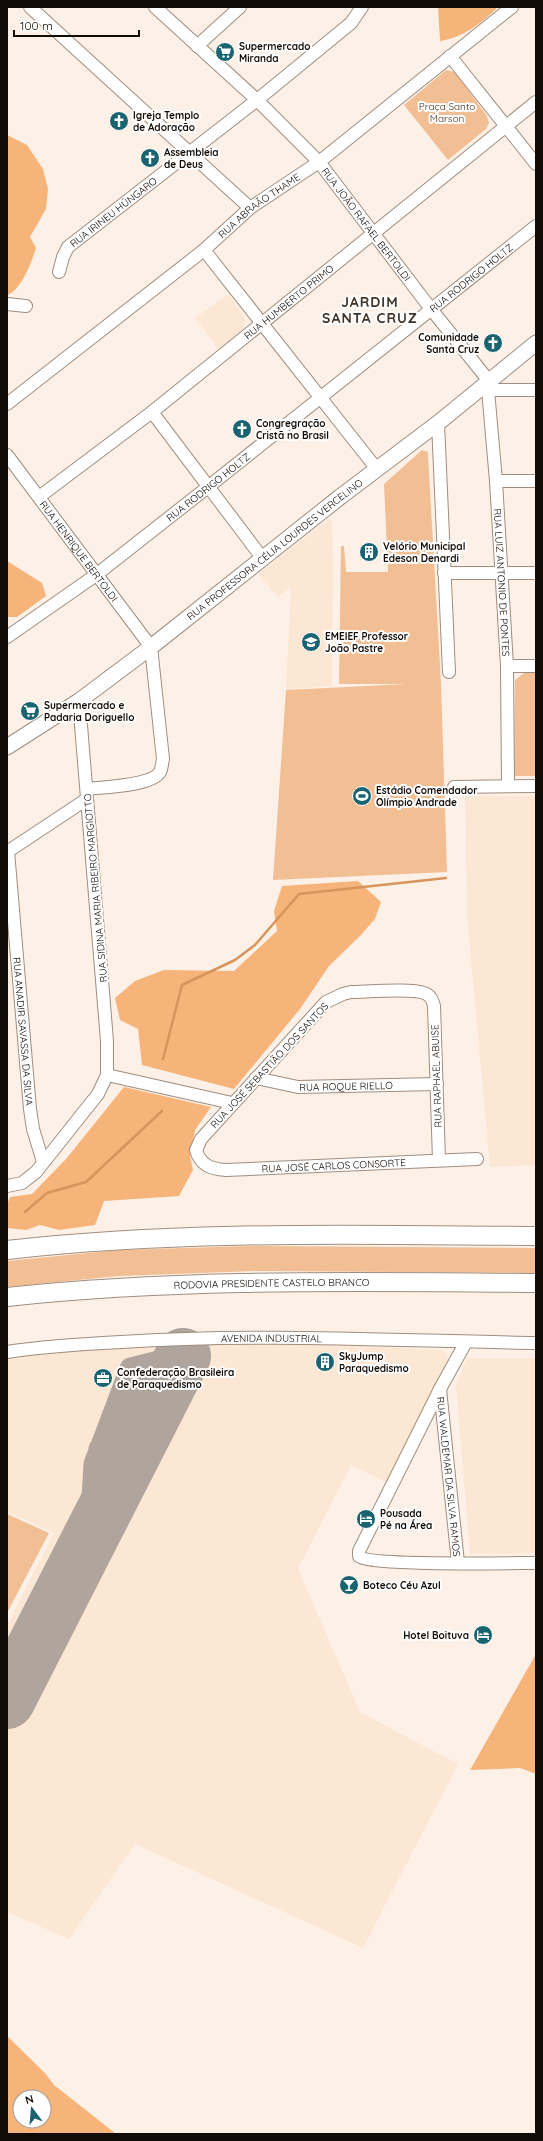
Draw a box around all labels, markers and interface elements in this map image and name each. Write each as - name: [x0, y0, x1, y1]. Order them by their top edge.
- scale bar: [14, 12, 139, 38]
- text: 100 m: [20, 18, 53, 33]
- place label: Supermercado Miranda: [239, 40, 311, 65]
- supermarket icon: Supermercado Miranda: [214, 41, 236, 63]
- park label: Praça Santo Marson: [419, 100, 475, 125]
- place label: Igreja Templo de Adoração: [133, 109, 199, 134]
- church icon: Igreja Templo de Adoração: [108, 110, 130, 132]
- place label: Assembleia de Deus: [164, 146, 219, 171]
- church icon: Assembleia de Deus: [139, 147, 161, 169]
- street label: RUA JOÃO RAFAEL BERTOLDI: [319, 165, 413, 284]
- street label: RUA ABRAÃO THAME: [216, 170, 303, 241]
- street label: RUA IRINEU HÚNGARO: [67, 174, 160, 250]
- street label: RUA RODRIGO HOLTZ: [427, 241, 516, 315]
- street label: RUA HUMBERTO PRIMO: [241, 262, 337, 342]
- district label: JARDIM SANTA CRUZ: [322, 293, 418, 327]
- place label: Comunidade Santa Cruz: [418, 331, 479, 356]
- church icon: Comunidade Santa Cruz: [482, 332, 504, 354]
- place label: Congregração Cristã no Brasil: [256, 417, 329, 442]
- church icon: Congregração Cristã no Brasil: [231, 418, 253, 440]
- street label: RUA RODRIGO HOLTZ: [164, 450, 253, 524]
- street label: RUA PROFESSORA CÉLIA LOURDES VERCELINO: [184, 476, 366, 623]
- street label: RUA HENRIQUE BERTOLDI: [37, 498, 121, 604]
- street label: RUA LUIZ ANTONIO DE PONTES: [491, 508, 512, 657]
- place label: Velório Municipal Edeson Denardi: [383, 540, 465, 565]
- building icon: Velório Municipal Edeson Denardi: [358, 541, 380, 563]
- place label: EMEIEF Professor João Pastre: [325, 630, 409, 655]
- school or university icon: EMEIEF Professor João Pastre: [300, 631, 322, 653]
- place label: Supermercado e Padaria Doriguello: [44, 699, 134, 724]
- supermarket icon: Supermercado e Padaria Doriguello: [19, 700, 41, 722]
- place label: Estádio Comendador Olímpio Andrade: [376, 784, 478, 809]
- sports icon: Estádio Comendador Olímpio Andrade: [351, 785, 373, 807]
- street label: RUA SIDINA MARIA RIBEIRO MARGIOTTO: [81, 793, 110, 983]
- street label: RUA ANADIR SAVASSA DA SILVA: [10, 957, 36, 1107]
- street label: RUA JOSÉ SEBASTIÃO DOS SANTOS: [208, 999, 331, 1131]
- street label: RUA RAPHAEL ABUISE: [428, 1024, 445, 1128]
- street label: RUA ROQUE RIELLO: [299, 1079, 393, 1094]
- street label: RUA JOSÉ CARLOS CONSORTE: [261, 1156, 406, 1175]
- street label: RODOVIA PRESIDENTE CASTELO BRANCO: [173, 1276, 370, 1292]
- street label: AVENIDA INDUSTRIAL: [221, 1332, 323, 1345]
- place label: SkyJump Paraquedismo: [339, 1350, 409, 1375]
- building icon: SkyJump Paraquedismo: [314, 1351, 336, 1373]
- place label: Confederação Brasileira de Paraquedismo: [117, 1366, 234, 1391]
- office icon: Confederação Brasileira de Paraquedismo: [92, 1367, 114, 1389]
- street label: RUA WALDEMAR DA SILVA RAMOS: [434, 1396, 463, 1558]
- place label: Pousada Pé na Área: [380, 1507, 432, 1532]
- hotel icon: Pousada Pé na Área: [355, 1508, 377, 1530]
- bar icon: Boteco Céu Azul: [338, 1574, 360, 1596]
- place label: Boteco Céu Azul: [363, 1579, 441, 1592]
- hotel icon: Hotel Boituva: [472, 1624, 494, 1646]
- place label: Hotel Boituva: [403, 1629, 469, 1642]
- north arrow: [12, 2089, 52, 2129]
- text: N: [23, 2092, 35, 2107]

